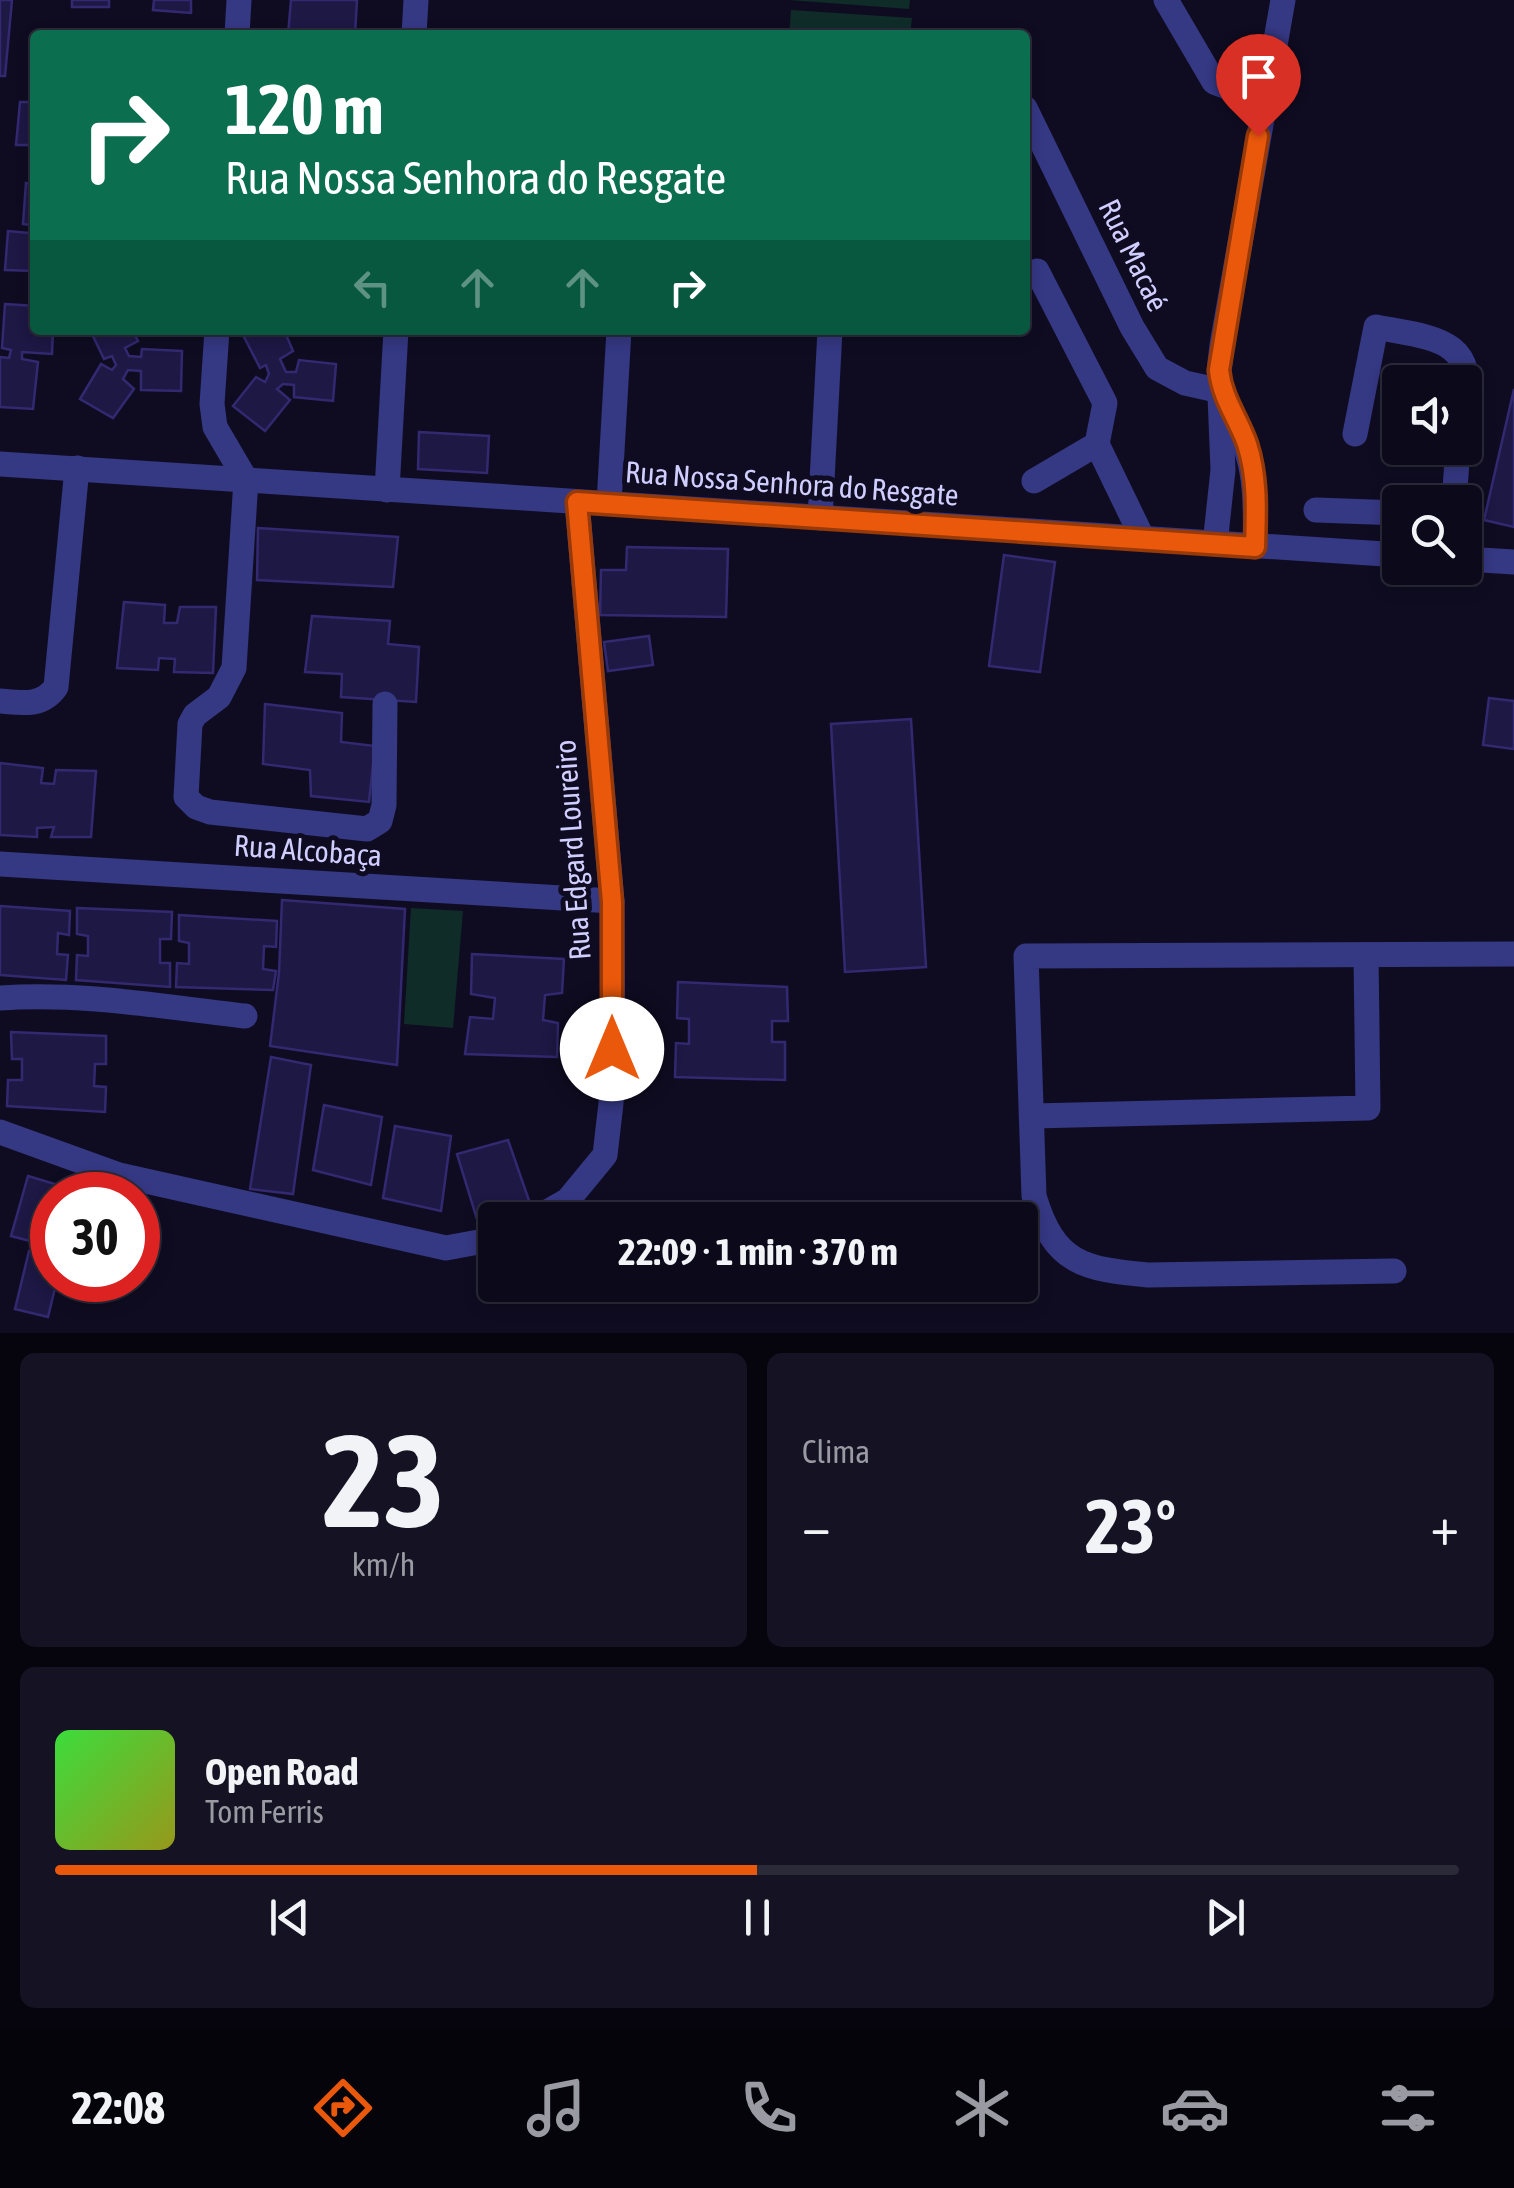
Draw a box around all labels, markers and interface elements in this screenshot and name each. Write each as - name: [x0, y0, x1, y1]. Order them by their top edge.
- pin: [1216, 34, 1301, 137]
- icon: arrive: [1231, 49, 1286, 104]
- text: 120 m: [225, 69, 384, 149]
- icon: right: [60, 70, 190, 200]
- text: Rua Nossa Senhora do Resgate: [225, 152, 726, 204]
- street label: Rua Macaé: [1092, 193, 1176, 317]
- icon: left: [345, 260, 400, 315]
- icon: ahead: [450, 260, 505, 315]
- icon: ahead: [555, 260, 610, 315]
- icon: right: [660, 260, 715, 315]
- map controls: [1382, 365, 1482, 585]
- button: sound: [1382, 365, 1482, 465]
- street label: Rua Nossa Senhora do Resgate: [624, 454, 960, 512]
- button: search: [1382, 485, 1482, 585]
- street label: Rua Edgard Loureiro: [547, 739, 597, 961]
- street label: Rua Alcobaça: [233, 828, 383, 872]
- position arrow: [560, 997, 664, 1101]
- speed limit sign: 30: [30, 1172, 160, 1302]
- text: 22:09 · 1 min · 370 m: [618, 1230, 898, 1273]
- text: 23: [322, 1406, 445, 1555]
- text: Clima: [802, 1433, 870, 1470]
- text: 23°: [1085, 1483, 1176, 1569]
- text: −: [802, 1494, 831, 1557]
- text: +: [1430, 1494, 1459, 1557]
- text: km/h: [352, 1546, 415, 1583]
- text: Open Road: [205, 1750, 359, 1793]
- text: Tom Ferris: [205, 1793, 324, 1830]
- icon: previous: [262, 1890, 317, 1945]
- icon: pause: [730, 1890, 785, 1945]
- icon: next: [1198, 1890, 1253, 1945]
- icon: directions: [308, 2073, 378, 2143]
- icon: music: [521, 2073, 591, 2143]
- icon: phone: [734, 2073, 804, 2143]
- icon: climate: [947, 2073, 1017, 2143]
- icon: car: [1160, 2073, 1230, 2143]
- icon: filters: [1373, 2073, 1443, 2143]
- text: 22:08: [71, 2082, 165, 2134]

